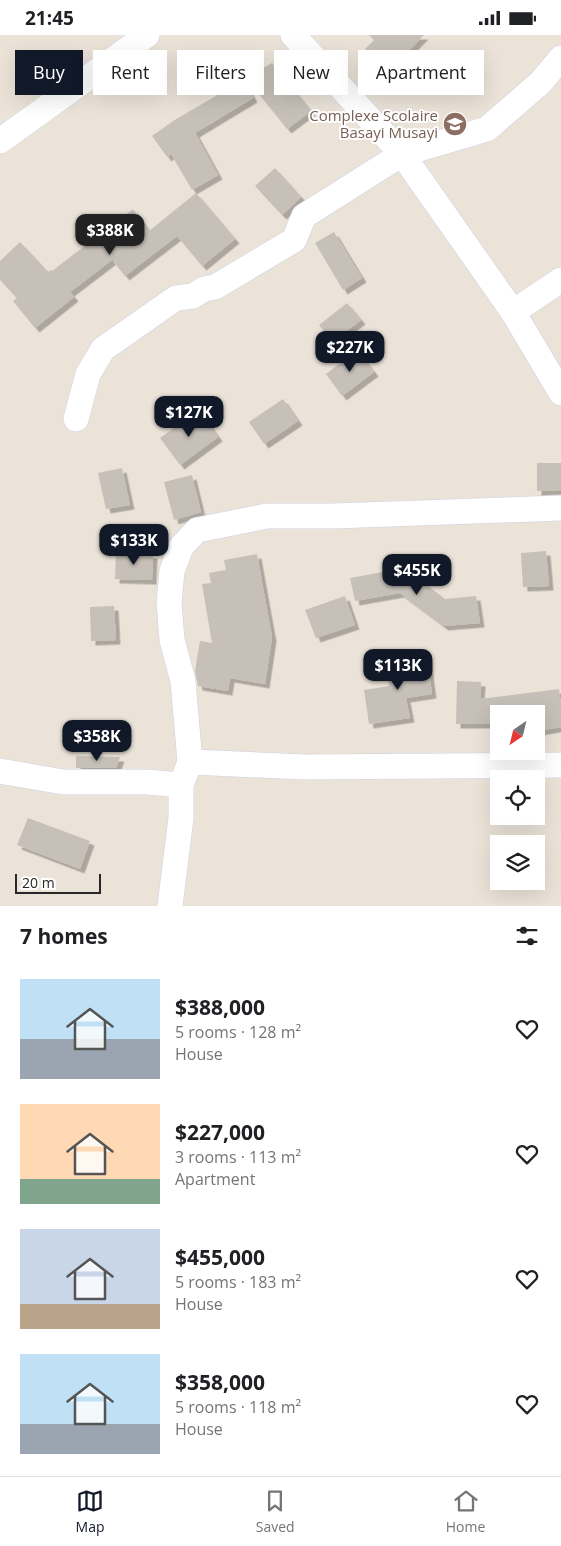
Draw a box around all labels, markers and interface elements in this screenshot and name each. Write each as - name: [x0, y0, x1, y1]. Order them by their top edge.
- text: 21:45: [25, 5, 74, 31]
- chip: Buy: [15, 50, 83, 95]
- chip: Rent: [93, 50, 167, 95]
- chip: Filters: [177, 50, 264, 95]
- chip: New: [274, 50, 348, 95]
- chip: Apartment: [358, 50, 484, 95]
- place label: Complexe Scolaire Basayi Musayi: [309, 105, 438, 142]
- school or university icon: Complexe Scolaire Basayi Musayi: [442, 111, 468, 137]
- pin: $388K: [75, 213, 145, 256]
- text: $388K: [86, 219, 134, 241]
- pin: $227K: [315, 331, 385, 373]
- text: $227K: [326, 336, 374, 358]
- pin: $127K: [154, 395, 224, 438]
- text: $127K: [165, 401, 213, 423]
- pin: $133K: [99, 523, 169, 566]
- text: $133K: [110, 529, 158, 551]
- pin: $455K: [382, 553, 452, 596]
- text: $455K: [393, 559, 441, 581]
- pin: $113K: [363, 649, 433, 691]
- text: $113K: [374, 654, 422, 676]
- north arrow: [490, 705, 545, 760]
- map controls: [490, 705, 545, 890]
- pin: $358K: [62, 719, 132, 762]
- text: $358K: [73, 725, 121, 747]
- button: locate: [490, 770, 545, 825]
- button: layers: [490, 835, 545, 890]
- scale bar: [15, 871, 101, 894]
- text: 20 m: [22, 873, 55, 892]
- text: 7 homes: [20, 922, 108, 950]
- icon: filters: [513, 922, 541, 950]
- text: $388,000: [175, 993, 265, 1021]
- icon: home: [60, 999, 120, 1059]
- icon: heart: [513, 1015, 541, 1043]
- text: 5 rooms · 128 m²: [175, 1021, 301, 1043]
- text: House: [175, 1043, 223, 1065]
- text: $227,000: [175, 1118, 265, 1146]
- icon: home: [60, 1124, 120, 1184]
- icon: heart: [513, 1140, 541, 1168]
- text: 3 rooms · 113 m²: [175, 1146, 301, 1168]
- text: Apartment: [175, 1168, 255, 1190]
- text: $455,000: [175, 1243, 265, 1271]
- icon: home: [60, 1249, 120, 1309]
- icon: heart: [513, 1265, 541, 1293]
- text: 5 rooms · 183 m²: [175, 1271, 301, 1293]
- text: House: [175, 1293, 223, 1315]
- text: $358,000: [175, 1368, 265, 1396]
- icon: home: [60, 1374, 120, 1434]
- icon: heart: [513, 1390, 541, 1418]
- text: 5 rooms · 118 m²: [175, 1396, 301, 1418]
- text: House: [175, 1418, 223, 1440]
- tab: Map: [76, 1487, 105, 1536]
- tab: Saved: [256, 1487, 295, 1536]
- tab: Home: [446, 1487, 485, 1536]

